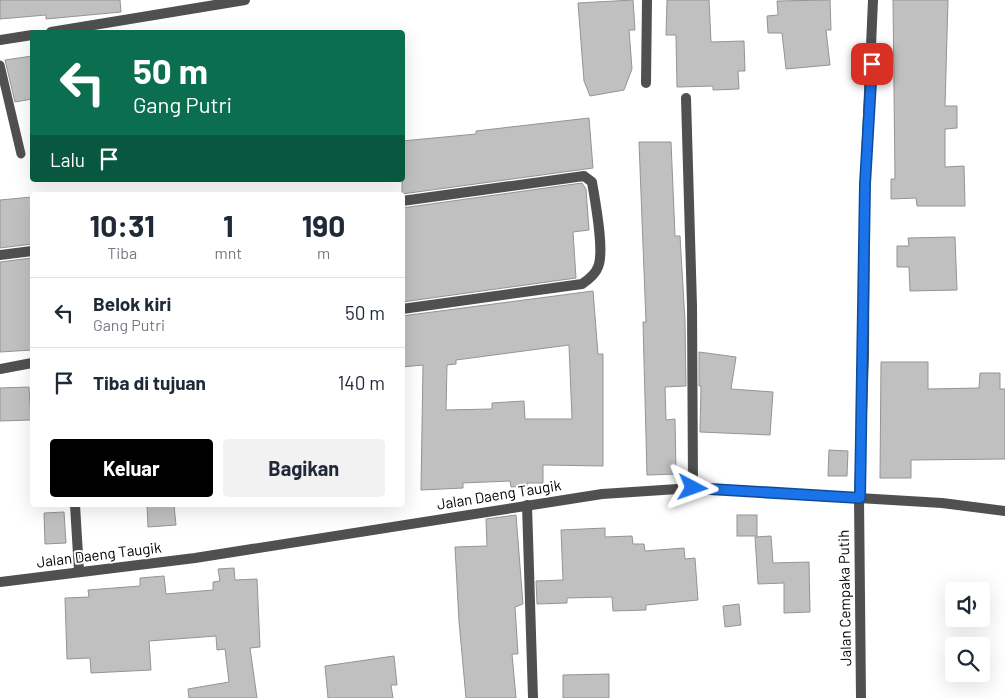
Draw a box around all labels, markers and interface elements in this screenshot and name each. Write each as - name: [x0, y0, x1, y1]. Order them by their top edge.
- pin: [851, 43, 893, 85]
- text: 50 m: [133, 49, 208, 91]
- icon: left: [50, 50, 115, 115]
- icon: arrive: [858, 50, 886, 78]
- text: Gang Putri: [133, 91, 232, 117]
- icon: arrive: [95, 145, 123, 173]
- text: Lalu: [50, 148, 85, 171]
- text: 10:31: [90, 207, 155, 243]
- text: 1: [223, 207, 234, 243]
- text: 190: [302, 207, 345, 243]
- text: Tiba: [107, 243, 137, 262]
- text: mnt: [215, 243, 242, 262]
- text: m: [317, 243, 330, 262]
- text: Belok kiri: [93, 292, 171, 315]
- icon: left: [50, 299, 78, 327]
- text: 50 m: [345, 301, 385, 324]
- text: Gang Putri: [93, 315, 165, 334]
- icon: arrive: [50, 369, 78, 397]
- text: Tiba di tujuan: [93, 371, 206, 394]
- text: 140 m: [338, 371, 385, 394]
- button: Keluar: [50, 439, 213, 497]
- button: Bagikan: [223, 439, 385, 497]
- position arrow: [666, 461, 718, 513]
- street label: Jalan Daeng Taugik: [435, 475, 563, 513]
- street label: Jalan Cempaka Putih: [834, 530, 854, 666]
- street label: Jalan Daeng Taugik: [35, 537, 163, 571]
- map controls: [945, 582, 990, 682]
- button: sound: [945, 582, 990, 627]
- button: search: [945, 637, 990, 682]

